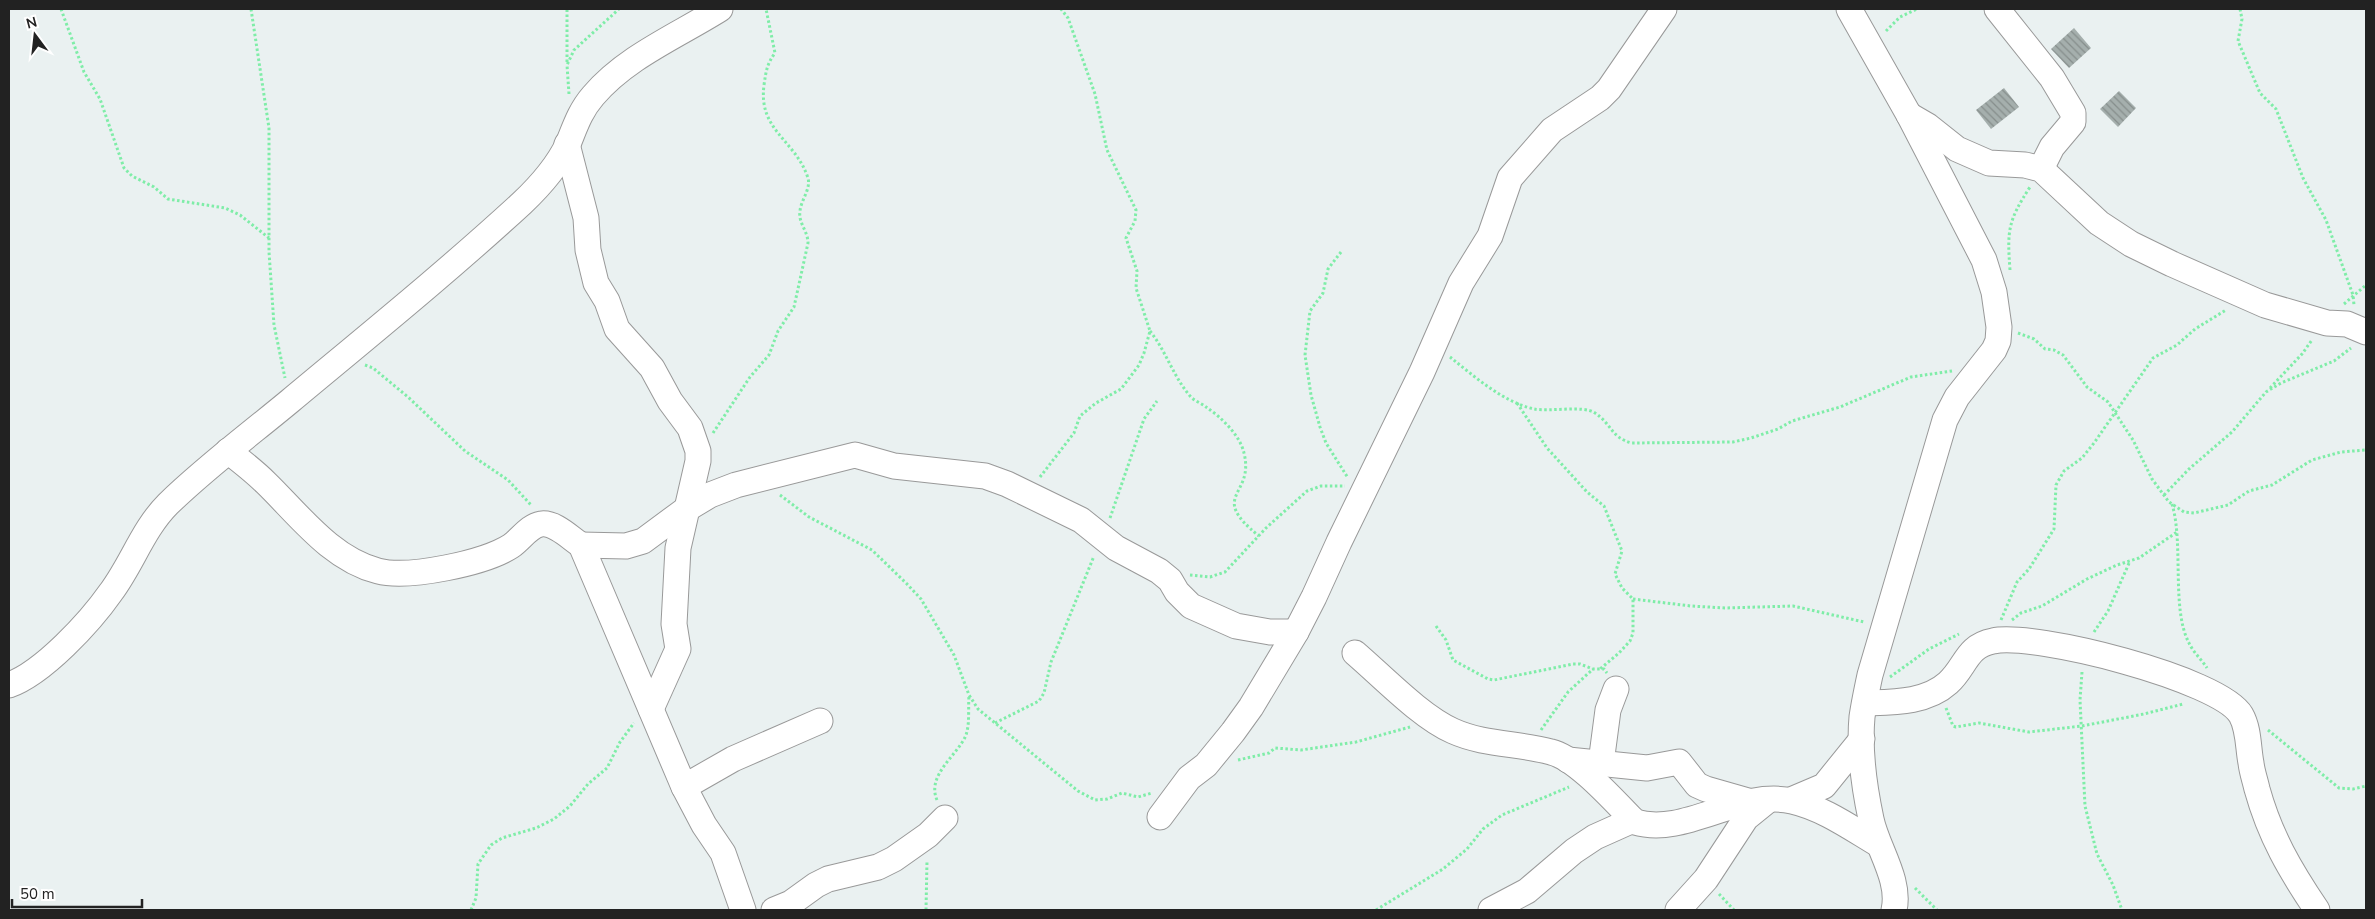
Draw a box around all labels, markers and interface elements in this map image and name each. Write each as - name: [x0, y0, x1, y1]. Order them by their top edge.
- north arrow: [10, 10, 60, 60]
- text: N: [24, 12, 39, 33]
- scale bar: [12, 876, 142, 908]
- text: 50 m: [20, 884, 55, 904]

